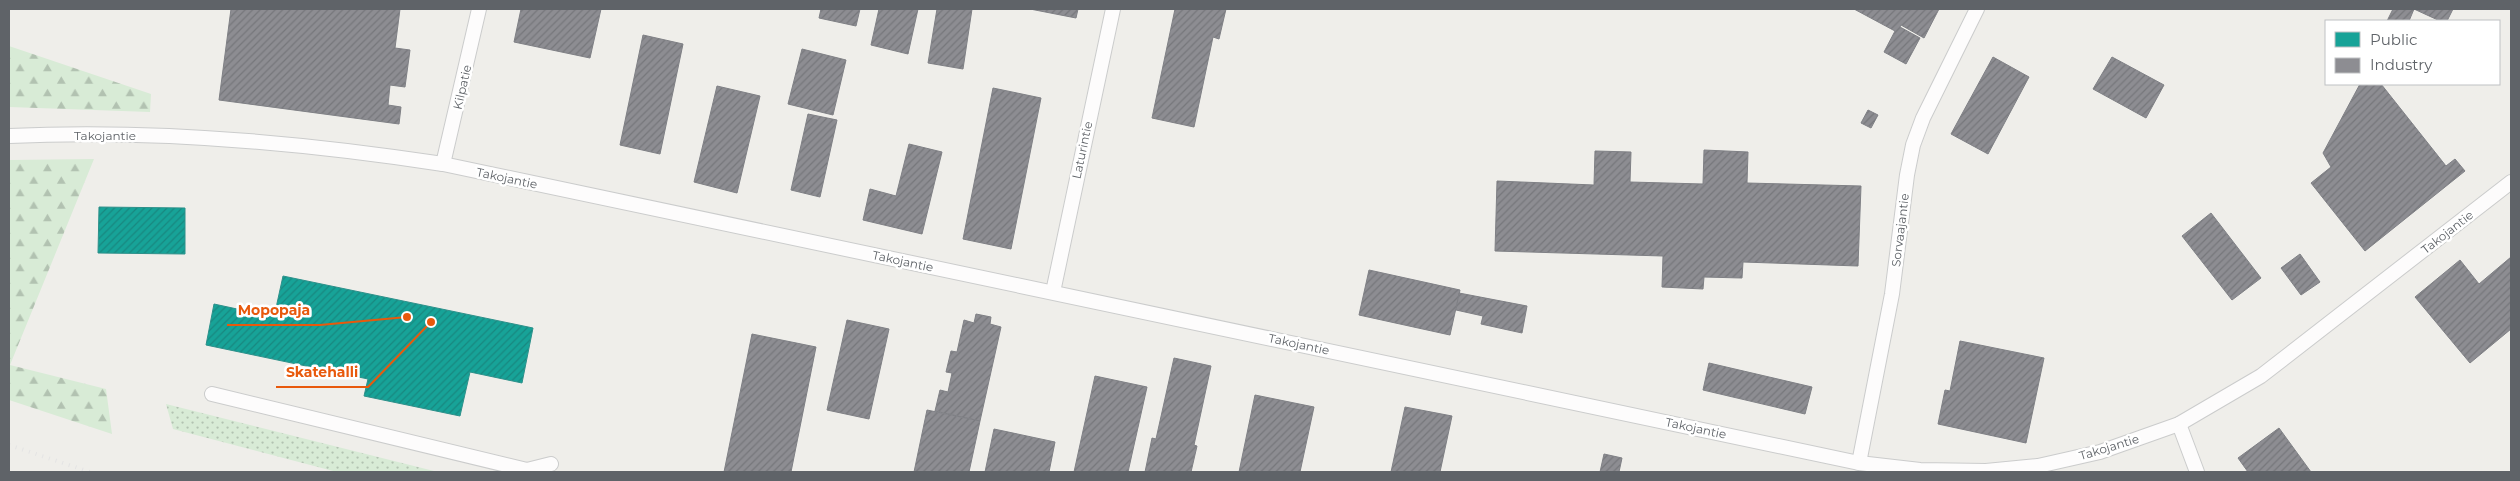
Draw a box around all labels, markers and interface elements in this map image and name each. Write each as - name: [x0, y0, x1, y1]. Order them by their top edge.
- legend: [2325, 20, 2500, 85]
- text: Public: [2370, 30, 2418, 49]
- text: Industry: [2370, 55, 2433, 74]
- street label: Kilpatie: [450, 63, 474, 111]
- street label: Laturintie: [1069, 120, 1095, 180]
- street label: Takojantie: [74, 128, 136, 143]
- street label: Takojantie: [475, 164, 539, 192]
- street label: Sorvaajantie: [1888, 192, 1912, 268]
- street label: Takojantie: [2418, 207, 2476, 257]
- street label: Takojantie: [871, 247, 935, 275]
- callout: Mopopaja: [227, 296, 320, 325]
- text: Mopopaja: [238, 301, 310, 319]
- street label: Takojantie: [1267, 330, 1331, 358]
- callout: Skatehalli: [276, 358, 368, 387]
- text: Skatehalli: [286, 363, 358, 381]
- street label: Takojantie: [1664, 414, 1728, 442]
- street label: Takojantie: [2077, 431, 2141, 463]

